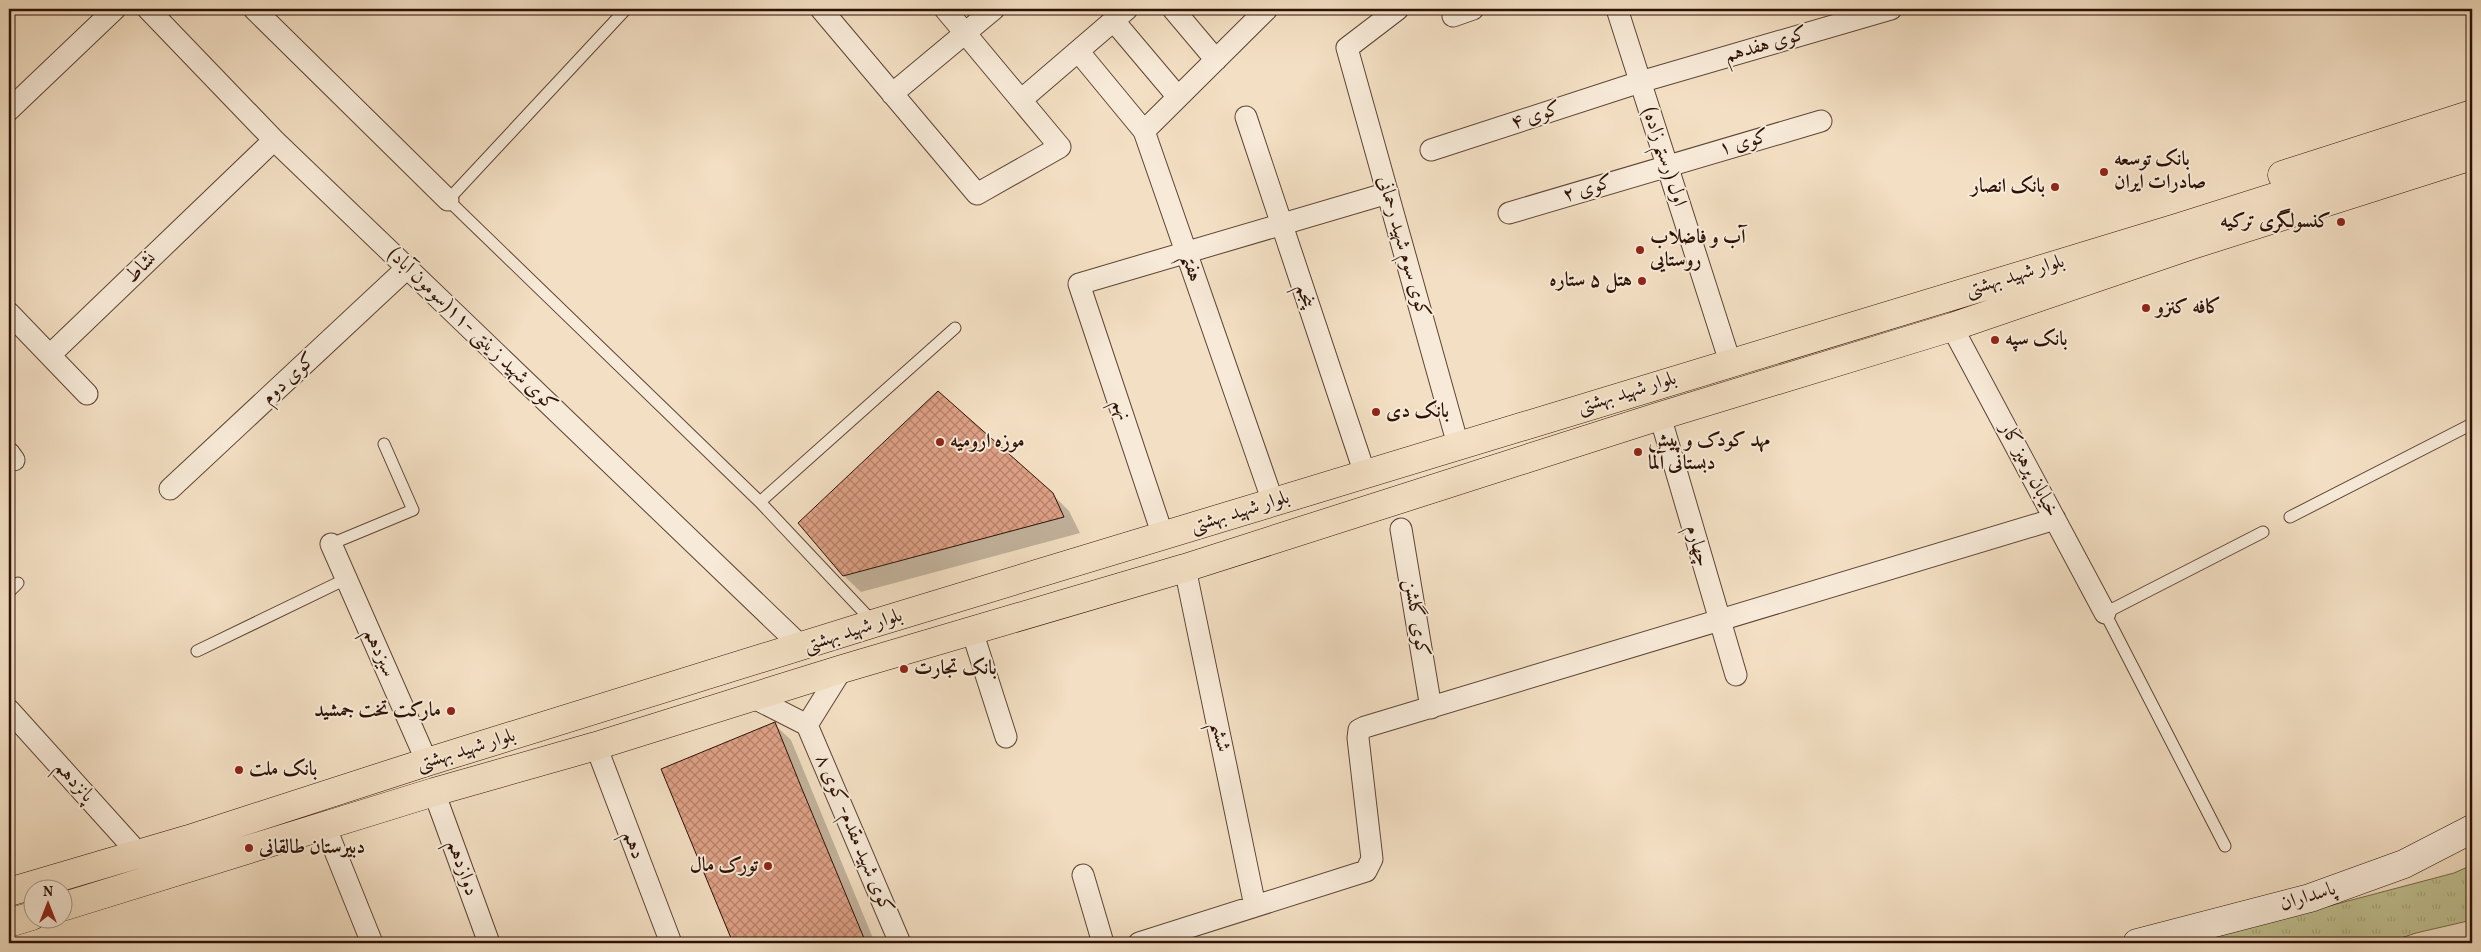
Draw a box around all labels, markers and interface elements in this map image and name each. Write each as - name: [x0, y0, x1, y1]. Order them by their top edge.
- street label: کوی هفدهم: [1721, 20, 1811, 73]
- street label: کوی ۴: [1507, 95, 1565, 137]
- street label: اول (رستم زاده): [1631, 104, 1693, 212]
- street label: کوی ۱: [1716, 123, 1772, 163]
- place label: بانک توسعه صادرات ایران: [2114, 146, 2206, 197]
- marker: بانک توسعه صادرات ایران: [2098, 166, 2110, 178]
- street label: کوی ۲: [1559, 168, 1617, 210]
- street label: کوی سوم شهید رحمانی: [1367, 173, 1437, 322]
- place label: بانک انصار: [1969, 173, 2045, 201]
- marker: بانک انصار: [2049, 181, 2061, 193]
- place label: کنسولگری ترکیه: [2220, 208, 2331, 236]
- marker: کنسولگری ترکیه: [2335, 216, 2347, 228]
- place label: آب و فاضلاب روستایی: [1649, 224, 1748, 275]
- street label: کوی شهید زینتی -۱۱(سومون آباد): [381, 241, 563, 419]
- marker: آب و فاضلاب روستایی: [1634, 244, 1646, 256]
- street label: نشاط: [119, 246, 163, 290]
- street label: بلوار شهید بهشتی: [1962, 248, 2068, 304]
- street label: هفتم: [1169, 250, 1209, 287]
- place label: هتل ۵ ستاره: [1549, 267, 1632, 295]
- marker: هتل ۵ ستاره: [1636, 275, 1648, 287]
- street label: پنجم: [1285, 280, 1323, 314]
- place label: کافه کنزو: [2154, 294, 2221, 322]
- marker: کافه کنزو: [2140, 302, 2152, 314]
- place label: بانک سپه: [2005, 326, 2068, 354]
- marker: بانک سپه: [1989, 334, 2001, 346]
- street label: کوی دوم: [256, 346, 324, 413]
- street label: بلوار شهید بهشتی: [1574, 365, 1680, 421]
- street label: نهم: [1101, 395, 1138, 425]
- place label: بانک دی: [1386, 398, 1449, 426]
- marker: بانک دی: [1370, 406, 1382, 418]
- street label: خیابان پرهیز کار: [1991, 416, 2066, 522]
- place label: مهد کودک و پیش دبستانی آلما: [1648, 427, 1770, 478]
- place label: موزه ارومیه: [950, 428, 1025, 456]
- marker: موزه ارومیه: [934, 436, 946, 448]
- marker: مهد کودک و پیش دبستانی آلما: [1632, 446, 1644, 458]
- street label: بلوار شهید بهشتی: [1187, 484, 1293, 540]
- street label: چهارم: [1676, 522, 1716, 571]
- street label: کوی گلشن: [1396, 577, 1436, 659]
- street label: بلوار شهید بهشتی: [800, 602, 906, 660]
- street label: سیزدهم: [353, 624, 402, 683]
- place label: بانک تجارت: [914, 655, 997, 683]
- marker: بانک تجارت: [898, 663, 910, 675]
- place label: مارکت تخت جمشید: [314, 697, 441, 725]
- marker: مارکت تخت جمشید: [445, 705, 457, 717]
- street label: ششم: [1199, 719, 1237, 756]
- street label: بلوار شهید بهشتی: [413, 722, 519, 778]
- street label: کوی شهید مقدم- کوی ۸: [806, 750, 900, 919]
- street label: پانزدهم: [45, 755, 101, 812]
- place label: بانک ملت: [249, 756, 317, 784]
- marker: بانک ملت: [233, 764, 245, 776]
- street label: دهم: [612, 827, 651, 864]
- place label: دبیرستان طالقانی: [258, 834, 365, 862]
- street label: دوازدهم: [436, 836, 485, 901]
- marker: دبیرستان طالقانی: [243, 842, 255, 854]
- place label: تورک مال: [690, 852, 759, 880]
- marker: تورک مال: [762, 860, 774, 872]
- street label: پاسداران: [2277, 875, 2341, 919]
- north arrow: [22, 880, 72, 930]
- text: N: [43, 883, 53, 902]

